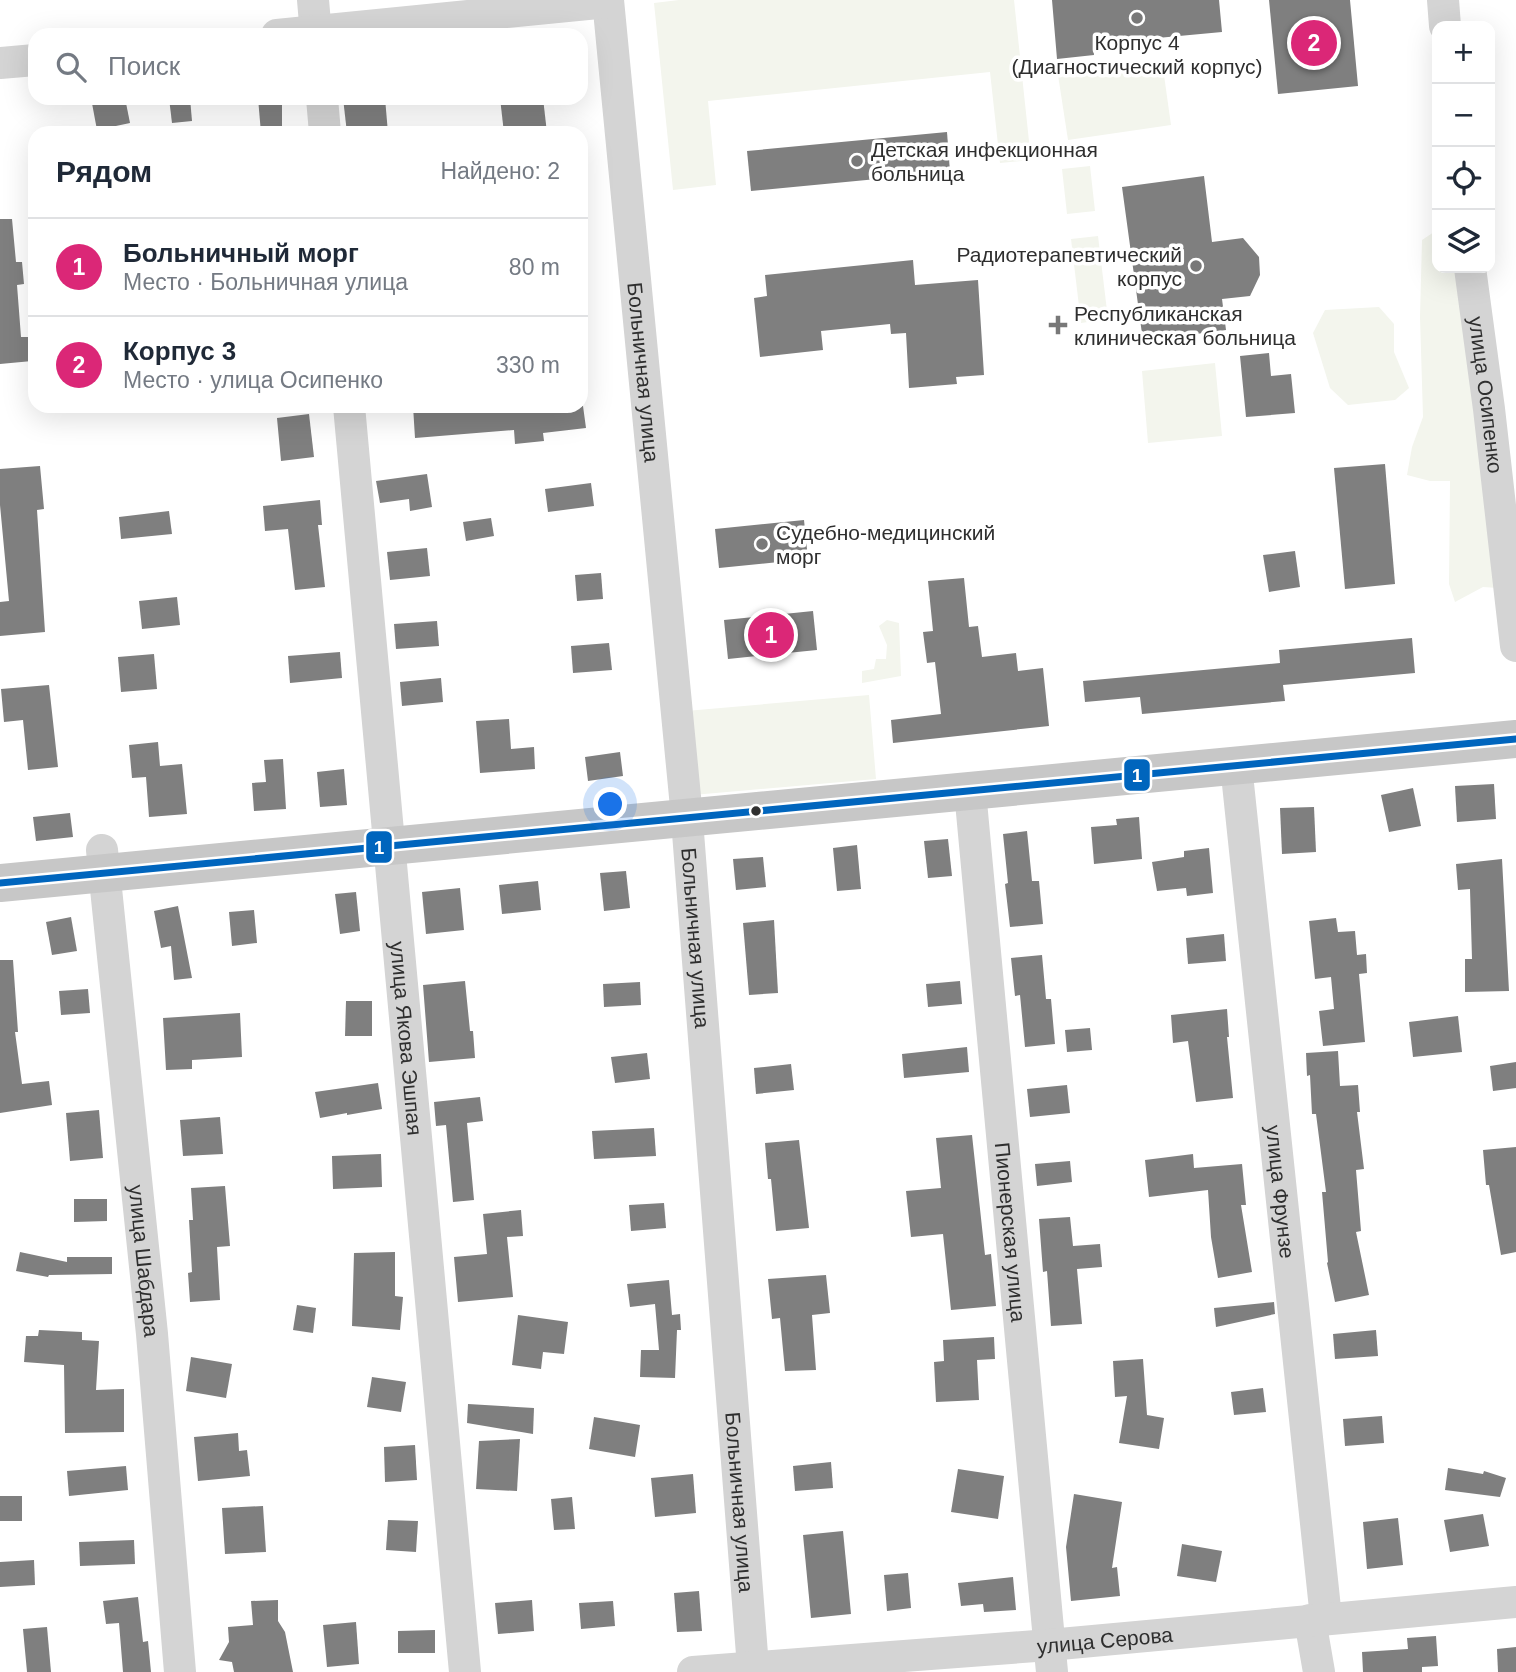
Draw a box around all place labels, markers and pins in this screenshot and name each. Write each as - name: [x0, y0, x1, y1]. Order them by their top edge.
- marker: Корпус 4 (Диагностический корпус): [1129, 10, 1145, 26]
- pin: 2: [1291, 17, 1337, 69]
- place label: Корпус 4 (Диагностический корпус): [1012, 31, 1262, 78]
- place label: Детская инфекционная больница: [871, 138, 1098, 185]
- marker: Детская инфекционная больница: [849, 153, 865, 169]
- place label: Радиотерапевтический корпус: [957, 243, 1182, 290]
- marker: Радиотерапевтический корпус: [1188, 258, 1204, 274]
- place label: Республиканская клиническая больница: [1074, 302, 1296, 349]
- marker: Республиканская клиническая больница: [1048, 315, 1068, 335]
- place label: Судебно-медицинский морг: [776, 521, 995, 568]
- marker: Судебно-медицинский морг: [754, 536, 770, 552]
- pin: 1: [748, 609, 794, 661]
- unlabelled marker: [749, 804, 763, 818]

